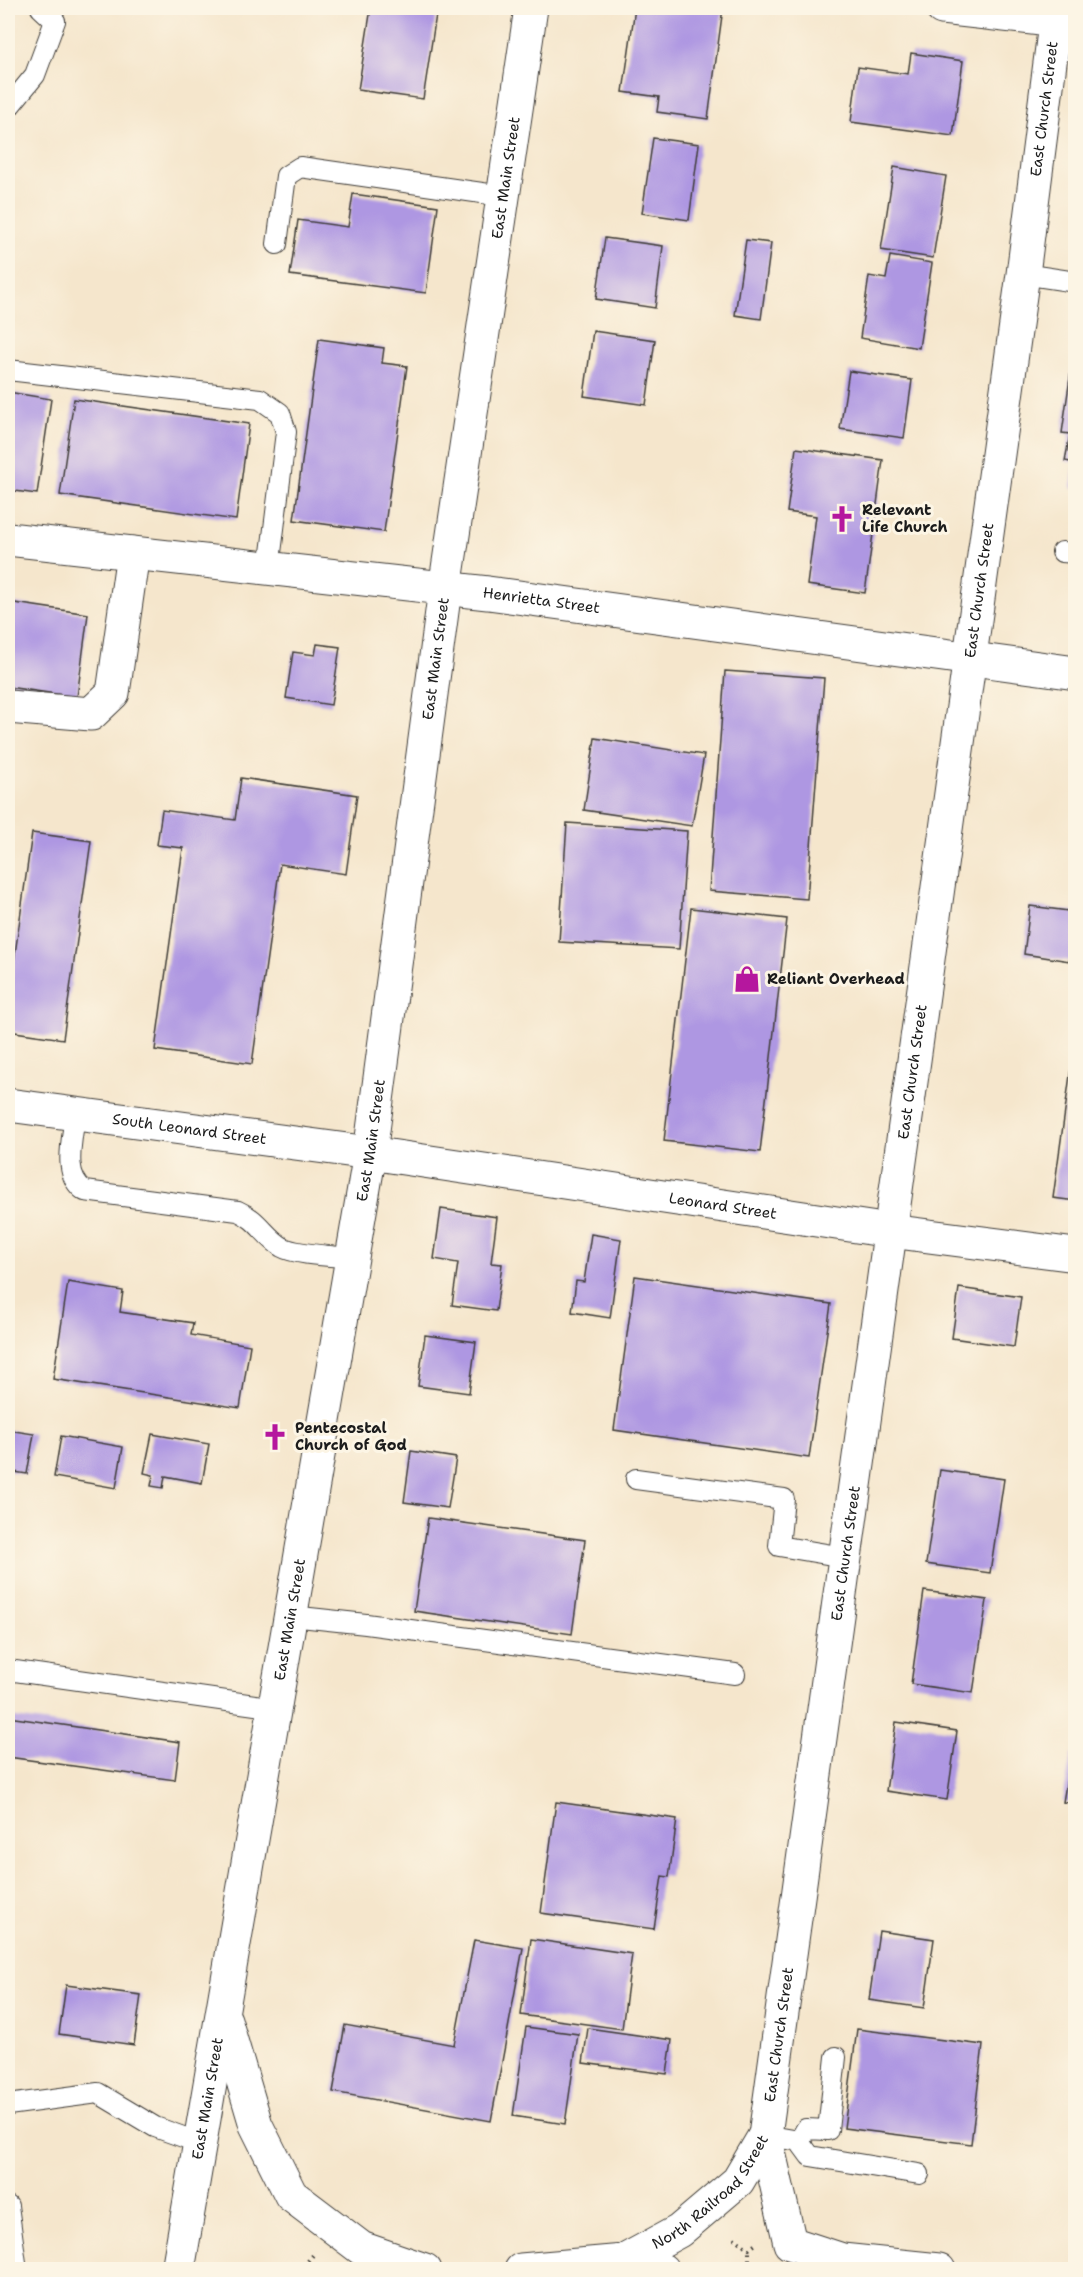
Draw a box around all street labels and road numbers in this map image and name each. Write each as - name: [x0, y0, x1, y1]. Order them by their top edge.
- street label: East Church Street: [1026, 40, 1063, 178]
- street label: East Main Street: [487, 115, 525, 240]
- street label: East Church Street: [960, 522, 998, 659]
- street label: Henrietta Street: [482, 582, 601, 618]
- street label: East Main Street: [418, 596, 454, 721]
- street label: East Church Street: [893, 1003, 932, 1141]
- street label: East Main Street: [352, 1078, 390, 1203]
- street label: South Leonard Street: [111, 1109, 268, 1149]
- street label: Leonard Street: [668, 1188, 778, 1224]
- street label: East Church Street: [826, 1484, 865, 1622]
- street label: East Main Street: [270, 1557, 310, 1682]
- street label: East Church Street: [760, 1966, 798, 2103]
- street label: East Main Street: [187, 2036, 228, 2161]
- street label: North Railroad Street: [648, 2131, 773, 2254]

